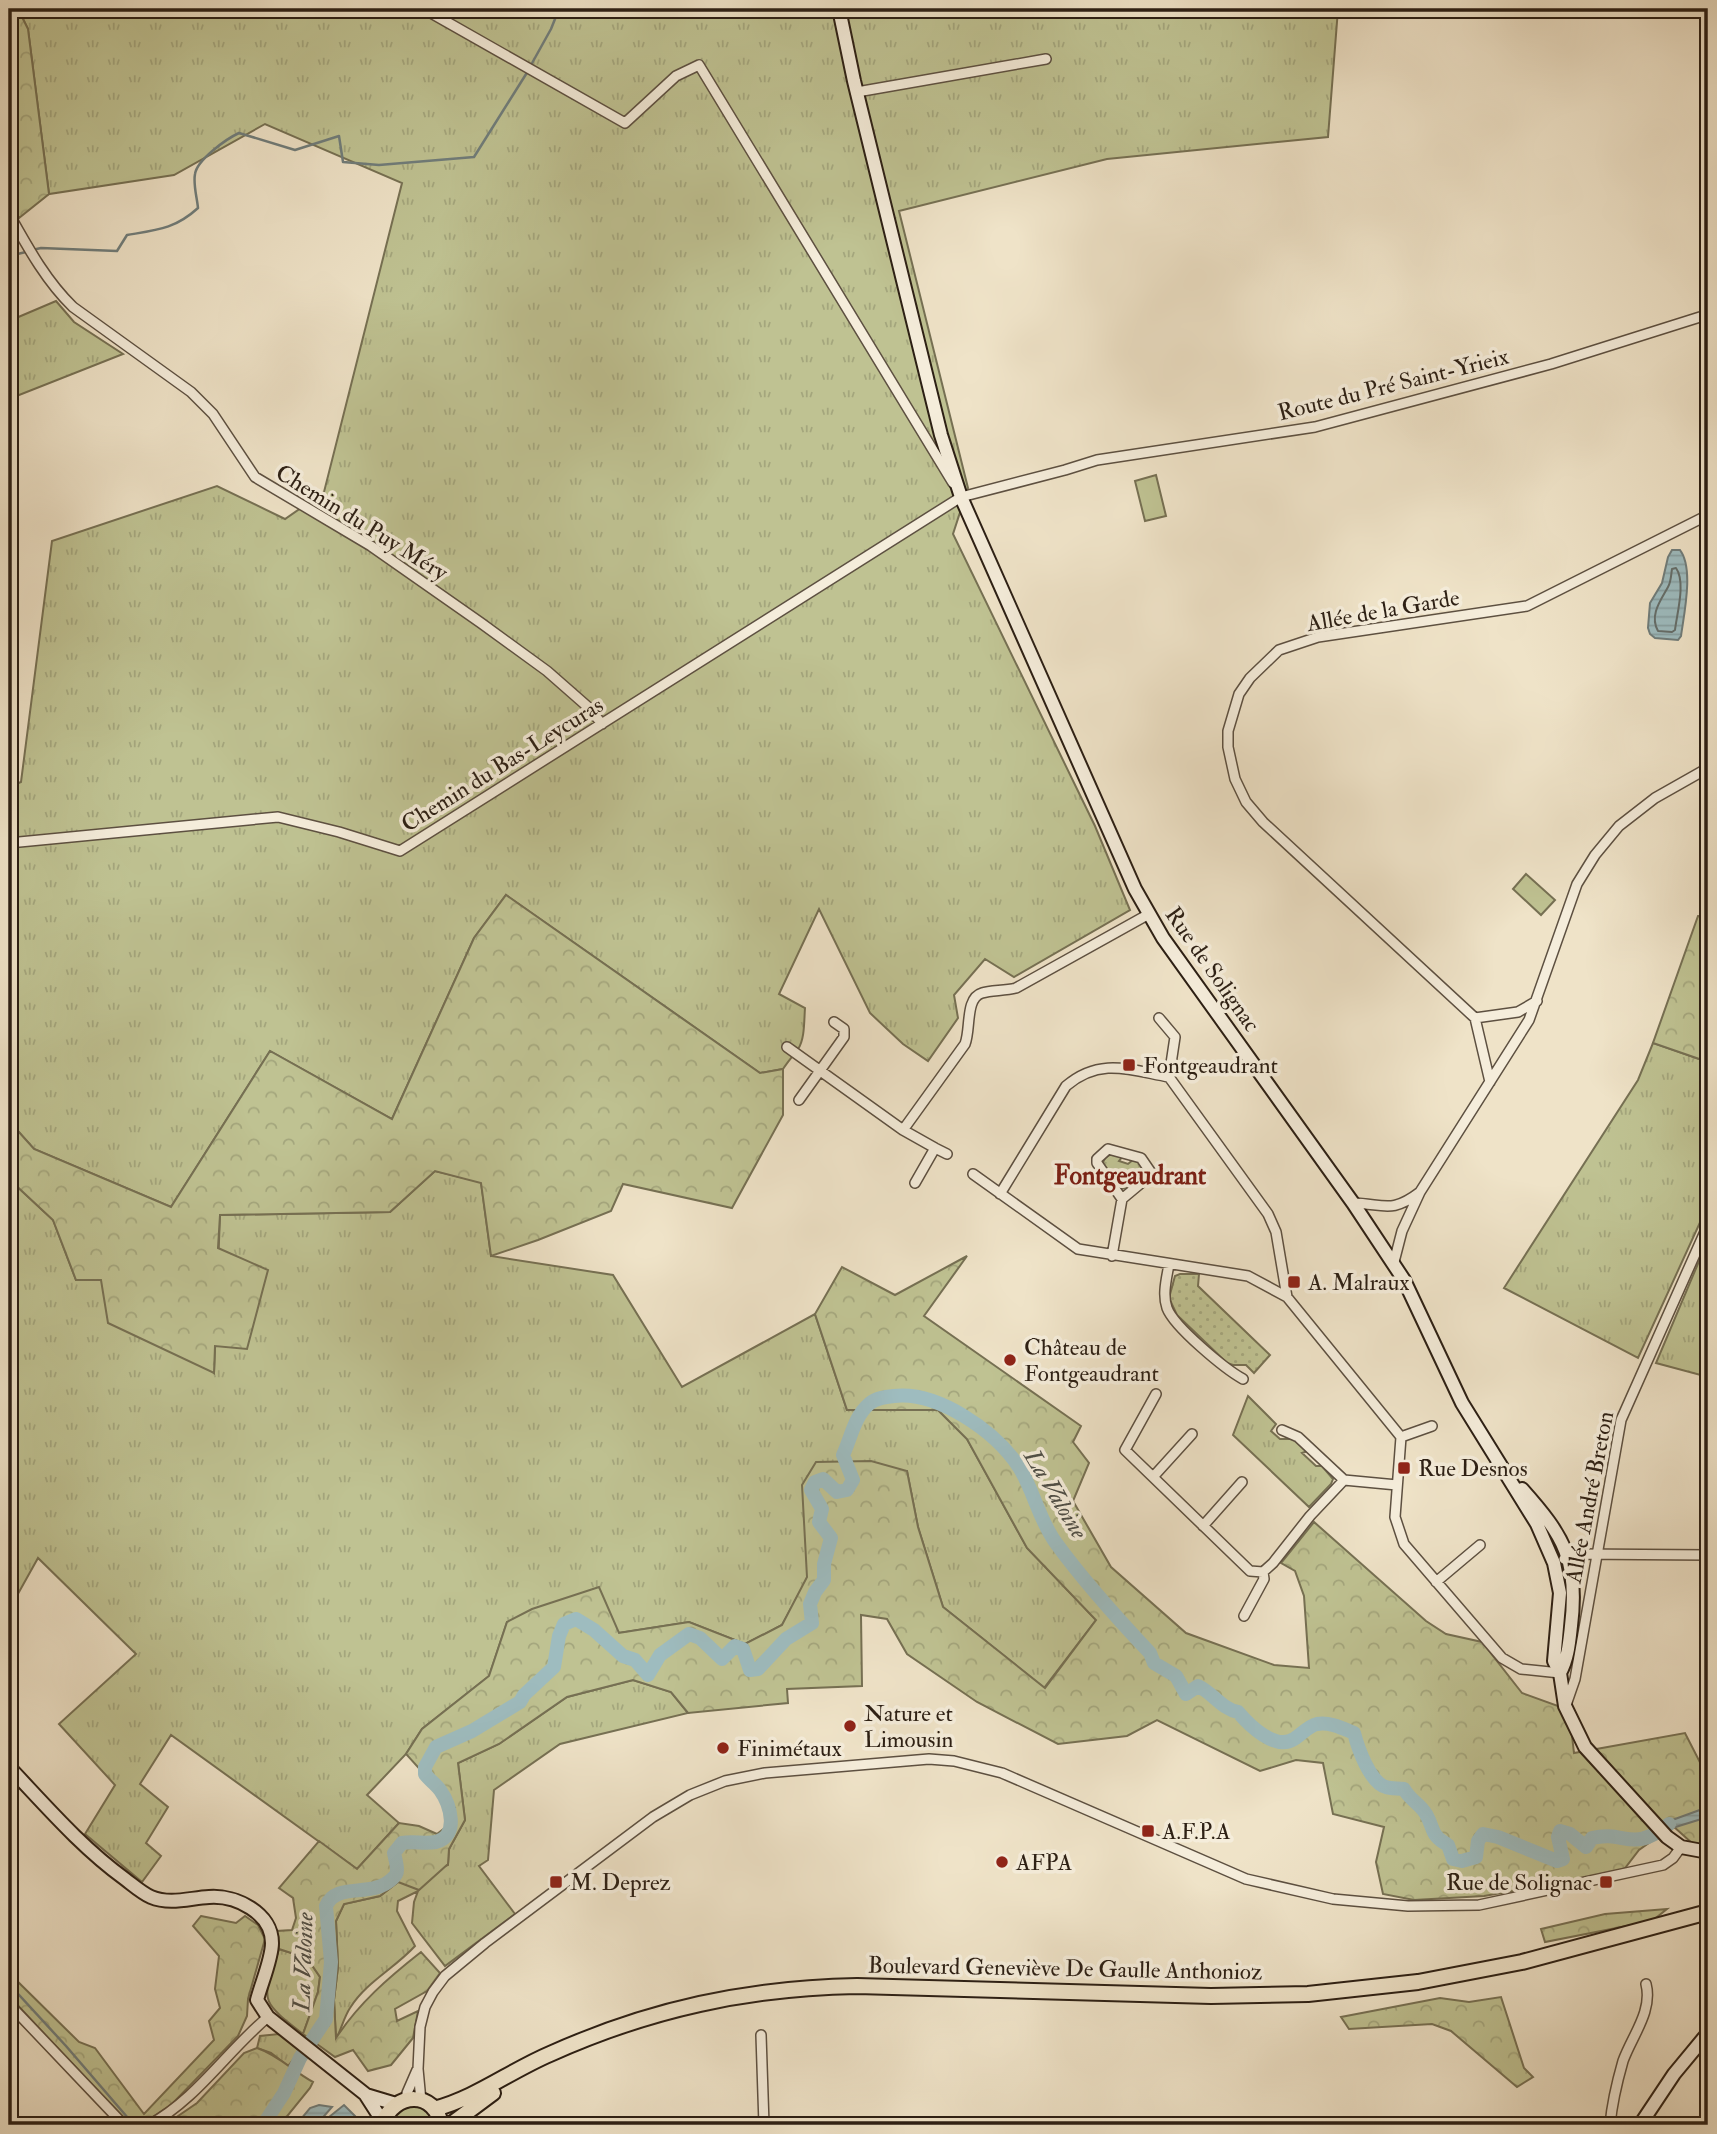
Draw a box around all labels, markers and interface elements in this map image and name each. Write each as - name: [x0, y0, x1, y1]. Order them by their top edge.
- street label: Route du Pré Saint-Yrieix: [1275, 342, 1512, 427]
- street label: Chemin du Puy Méry: [270, 458, 454, 588]
- street label: Allée de la Garde: [1304, 583, 1462, 638]
- street label: Chemin du Bas-Leycuras: [396, 690, 609, 838]
- street label: Rue de Solignac: [1159, 901, 1266, 1037]
- place label: Fontgeaudrant: [1143, 1051, 1278, 1080]
- marker: Fontgeaudrant: [1121, 1057, 1137, 1073]
- district label: Fontgeaudrant: [1054, 1160, 1207, 1193]
- place label: A. Malraux: [1307, 1268, 1410, 1297]
- marker: A. Malraux: [1286, 1274, 1302, 1290]
- place label: Château de Fontgeaudrant: [1024, 1333, 1159, 1388]
- marker: Château de Fontgeaudrant: [1002, 1352, 1018, 1368]
- street label: Allée André Breton: [1558, 1409, 1620, 1586]
- water label: La Valoine: [1016, 1443, 1095, 1546]
- place label: Rue Desnos: [1418, 1454, 1528, 1483]
- marker: Rue Desnos: [1396, 1460, 1412, 1476]
- place label: Nature et Limousin: [864, 1699, 954, 1754]
- marker: Nature et Limousin: [842, 1718, 858, 1734]
- place label: Finimétaux: [737, 1734, 842, 1763]
- marker: Finimétaux: [715, 1740, 731, 1756]
- place label: A.F.P.A: [1161, 1817, 1231, 1846]
- marker: A.F.P.A: [1140, 1823, 1156, 1839]
- place label: AFPA: [1015, 1848, 1073, 1877]
- marker: AFPA: [994, 1854, 1010, 1870]
- place label: M. Deprez: [570, 1868, 671, 1898]
- place label: Rue de Solignac: [1446, 1868, 1592, 1897]
- marker: M. Deprez: [548, 1874, 564, 1890]
- marker: Rue de Solignac: [1598, 1874, 1614, 1890]
- water label: La Valoine: [286, 1911, 321, 2013]
- street label: Boulevard Geneviève De Gaulle Anthonioz: [868, 1951, 1262, 1986]

